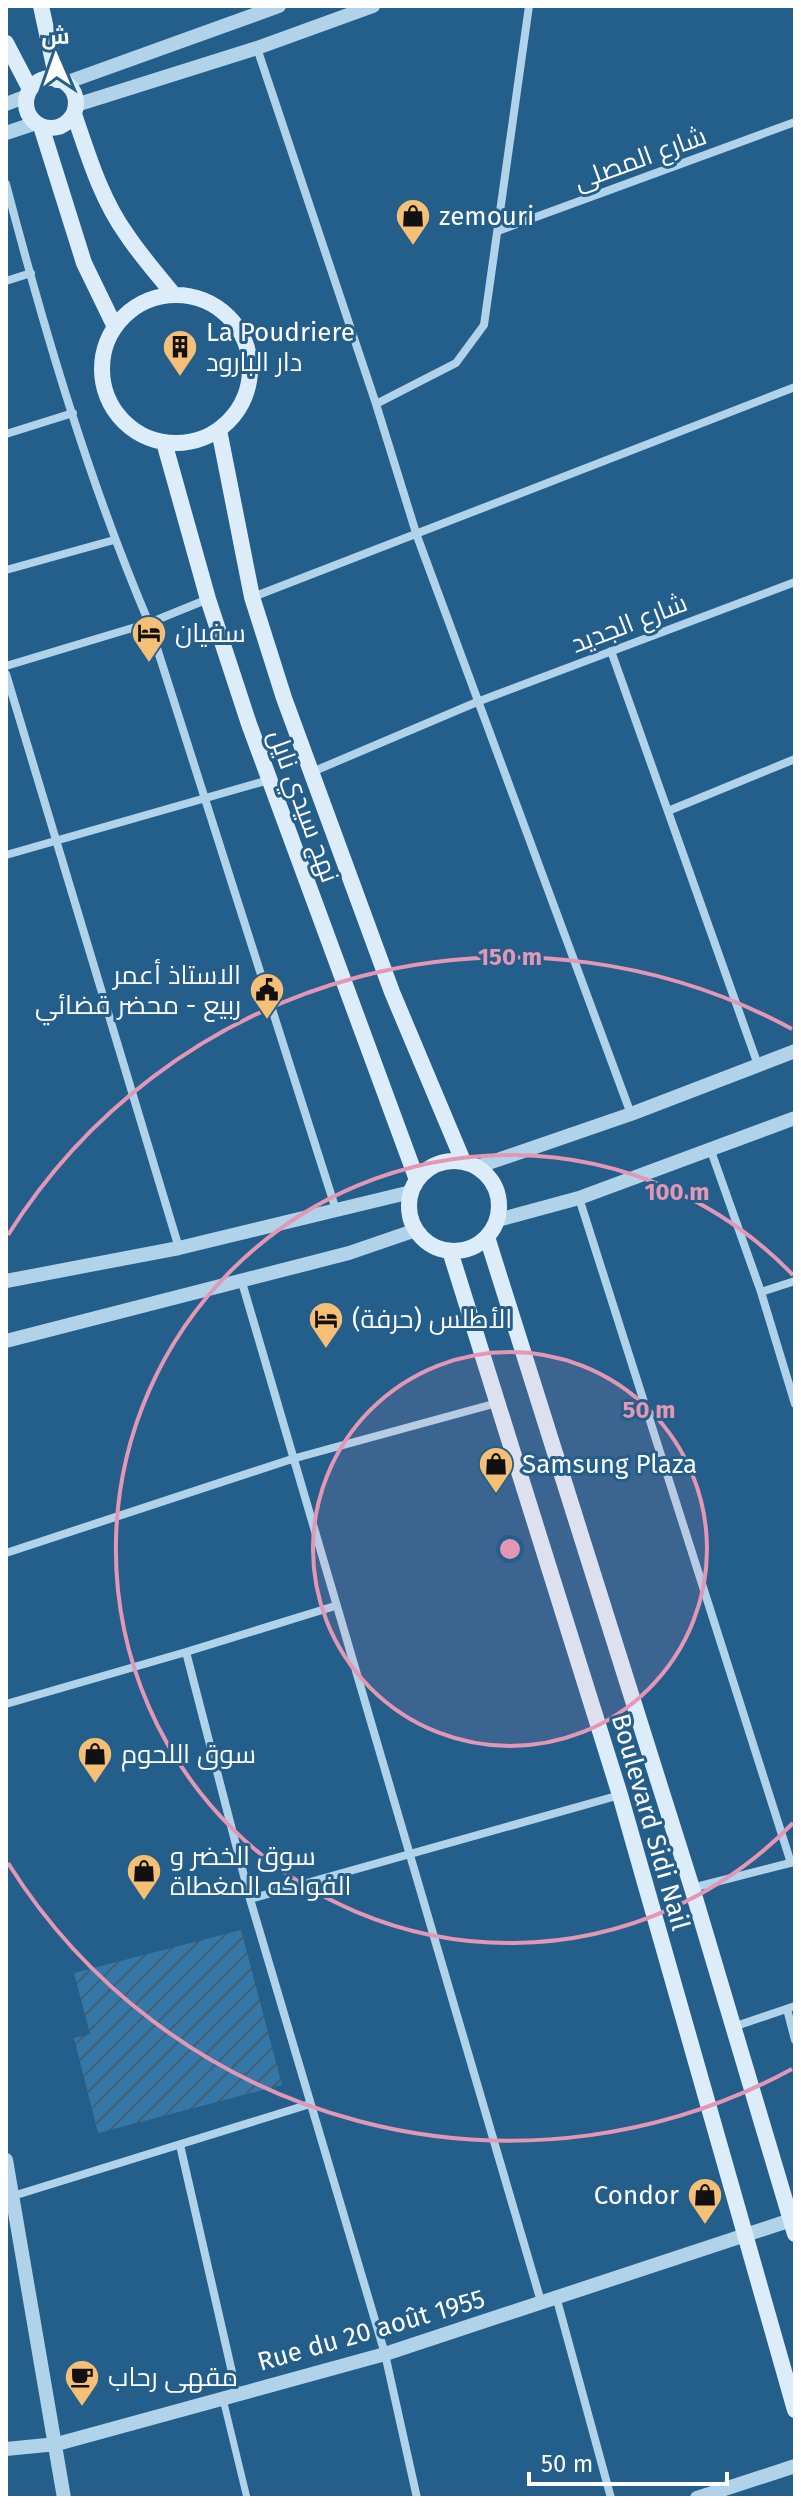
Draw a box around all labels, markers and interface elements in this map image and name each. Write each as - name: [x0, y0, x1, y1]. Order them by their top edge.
- north arrow: [16, 16, 96, 96]
- text: ش: [41, 23, 70, 50]
- street label: شارع المصلى: [570, 120, 711, 198]
- shop icon: zemouri: [394, 197, 432, 247]
- place label: zemouri: [439, 201, 534, 232]
- place label: La Poudriere دار البارود: [206, 317, 355, 378]
- building icon: La Poudriere دار البارود: [161, 328, 199, 378]
- street label: شارع الجديد: [567, 587, 692, 661]
- hotel icon: سفيان: [130, 614, 168, 664]
- place label: سفيان: [175, 618, 246, 649]
- street label: نهج سيدي نايل: [258, 726, 346, 888]
- text: 150 m: [478, 943, 542, 971]
- place label: الاستاذ أعمر ربيع - محضر قضائي: [35, 958, 241, 1026]
- public building icon: الاستاذ أعمر ربيع - محضر قضائي: [248, 971, 286, 1021]
- text: 100 m: [644, 1178, 710, 1206]
- hotel icon: الأطلس (حرفة): [307, 1300, 345, 1350]
- place label: الأطلس (حرفة): [352, 1304, 512, 1335]
- text: 50 m: [623, 1396, 675, 1424]
- shop icon: Samsung Plaza: [477, 1445, 515, 1495]
- place label: Samsung Plaza: [522, 1449, 697, 1480]
- centre of rings: [496, 1535, 524, 1563]
- street label: Boulevard Sidi Nail: [605, 1710, 696, 1934]
- shop icon: سوق اللحوم: [76, 1735, 114, 1785]
- place label: سوق اللحوم: [121, 1739, 256, 1772]
- place label: سوق الخضر و الفواكه المغطاة: [170, 1841, 352, 1902]
- shop icon: سوق الخضر و الفواكه المغطاة: [125, 1852, 163, 1902]
- shop icon: Condor: [686, 2176, 724, 2226]
- place label: Condor: [594, 2180, 679, 2211]
- street label: Rue du 20 août 1955: [254, 2283, 489, 2378]
- cafe icon: مقهى رحاب: [63, 2358, 101, 2408]
- place label: مقهى رحاب: [108, 2362, 238, 2393]
- scale bar: [529, 2436, 727, 2486]
- text: 50 m: [541, 2450, 593, 2478]

